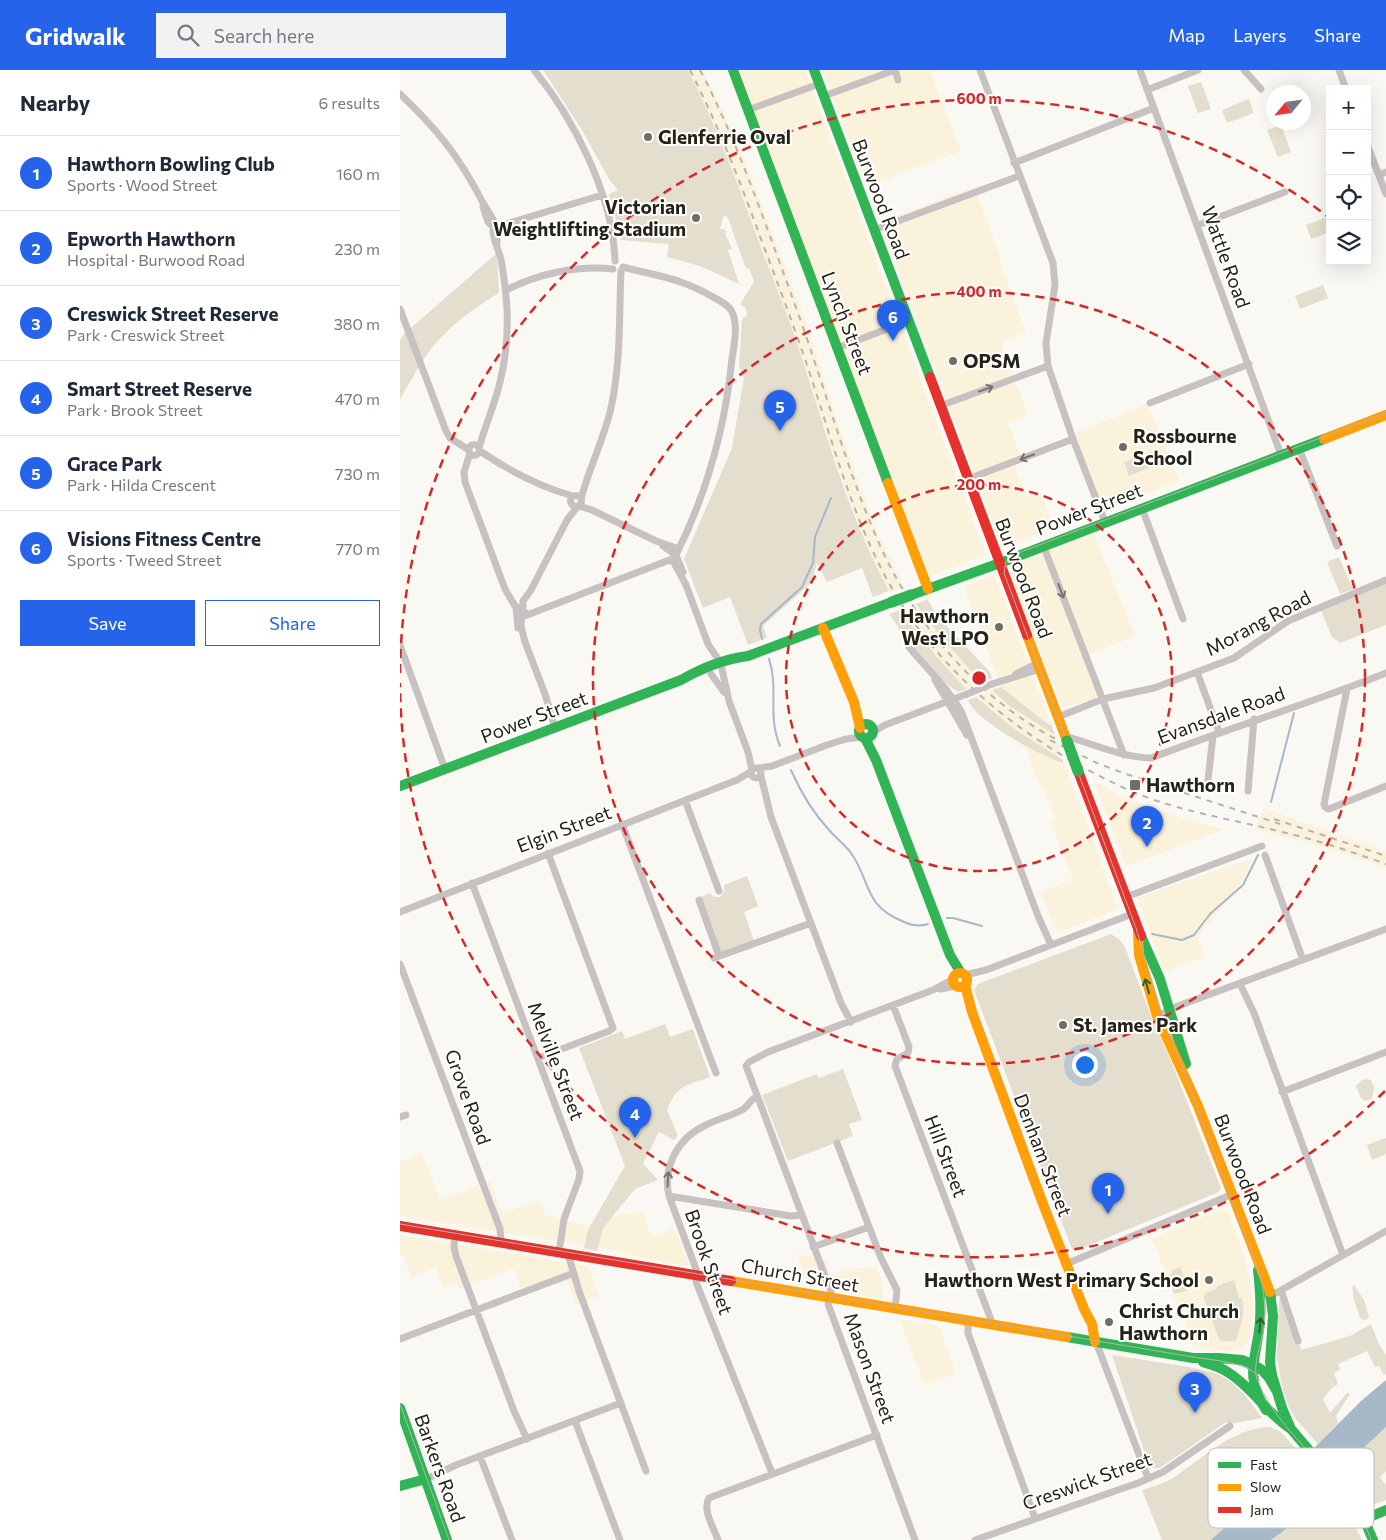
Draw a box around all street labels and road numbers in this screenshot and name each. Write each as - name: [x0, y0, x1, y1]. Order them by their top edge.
- street label: Burwood Road: [848, 135, 915, 262]
- street label: Wattle Road: [1197, 203, 1256, 311]
- street label: Lynch Street: [817, 268, 878, 378]
- street label: Power Street: [1032, 478, 1146, 539]
- street label: Burwood Road: [991, 514, 1058, 641]
- street label: Morang Road: [1201, 585, 1314, 660]
- street label: Evansdale Road: [1154, 681, 1288, 748]
- street label: Power Street: [477, 686, 591, 747]
- street label: Elgin Street: [513, 800, 615, 857]
- street label: Melville Street: [523, 999, 590, 1123]
- street label: Grove Road: [441, 1046, 496, 1148]
- street label: Denham Street: [1009, 1090, 1078, 1220]
- street label: Burwood Road: [1210, 1110, 1277, 1237]
- street label: Hill Street: [920, 1111, 973, 1200]
- street label: Brook Street: [681, 1206, 738, 1318]
- street label: Church Street: [739, 1253, 861, 1296]
- street label: Mason Street: [840, 1309, 901, 1427]
- street label: Barkers Road: [410, 1411, 471, 1525]
- street label: Creswick Street: [1019, 1446, 1155, 1515]

